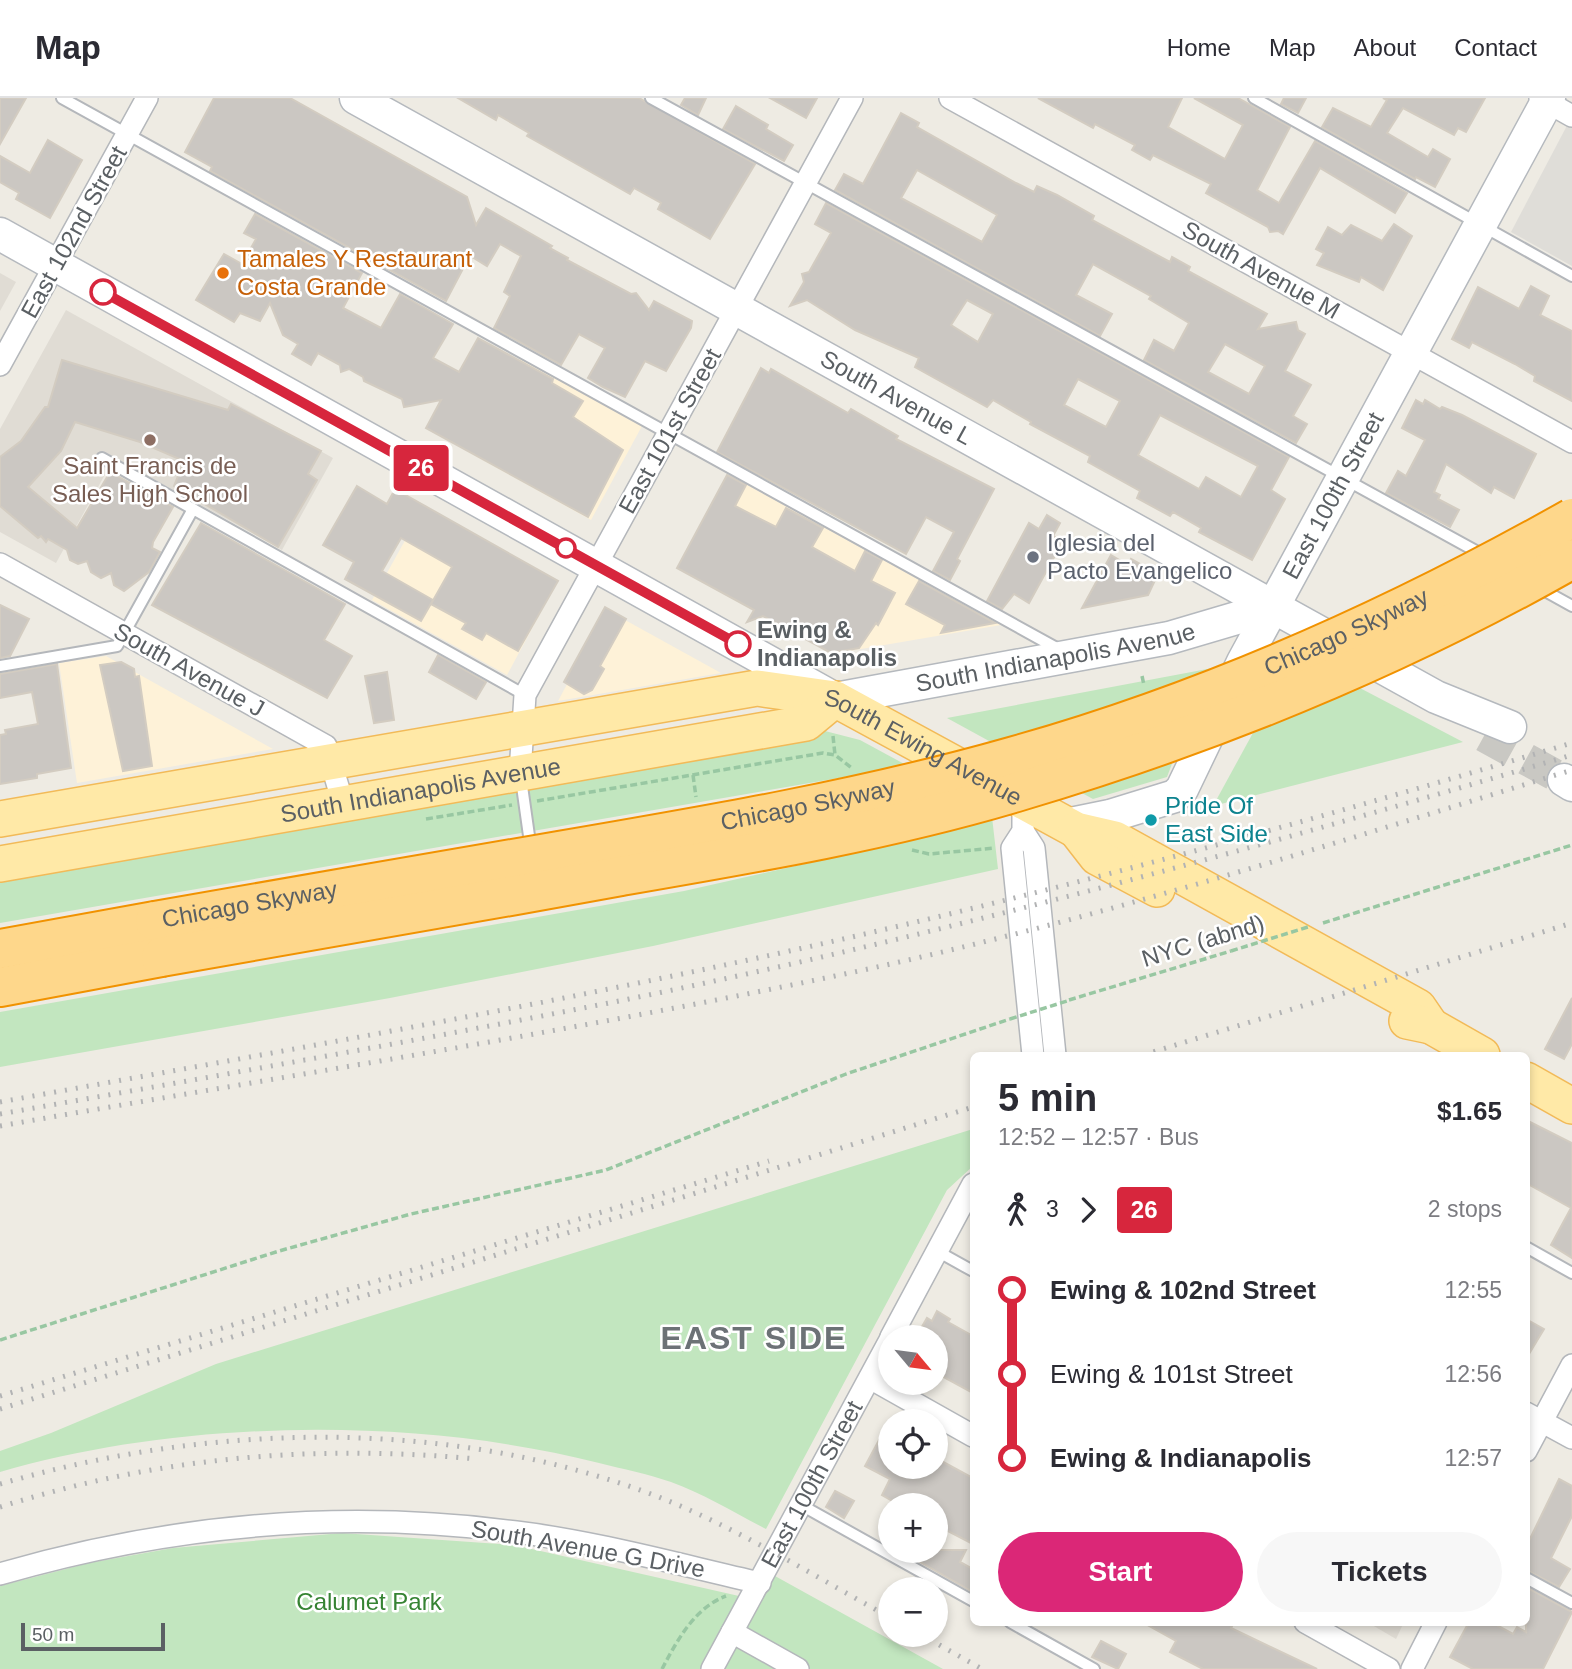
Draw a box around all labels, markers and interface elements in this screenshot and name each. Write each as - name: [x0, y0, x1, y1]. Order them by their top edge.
- text: Map: [35, 29, 101, 66]
- text: Home: [1167, 34, 1231, 61]
- text: Map: [1269, 34, 1316, 61]
- text: About: [1354, 34, 1416, 61]
- text: Contact: [1454, 34, 1537, 61]
- street label: East 102nd Street: [15, 141, 132, 322]
- street label: South Avenue M: [1178, 215, 1345, 324]
- place label: Tamales Y Restaurant Costa Grande: [237, 245, 473, 300]
- marker: Tamales Y Restaurant Costa Grande: [215, 265, 231, 281]
- unlabelled marker: [90, 279, 116, 305]
- street label: East 101st Street: [613, 343, 726, 518]
- street label: South Avenue L: [816, 344, 977, 450]
- street label: East 100th Street: [1277, 407, 1389, 583]
- marker: Saint Francis de Sales High School: [142, 432, 158, 448]
- line badge: 26: [390, 445, 452, 491]
- place label: Saint Francis de Sales High School: [52, 452, 248, 507]
- text: 26: [408, 454, 434, 481]
- place label: Iglesia del Pacto Evangelico: [1047, 529, 1232, 584]
- unlabelled marker: [556, 538, 576, 558]
- marker: Iglesia del Pacto Evangelico: [1025, 549, 1041, 565]
- street label: Chicago Skyway: [1260, 583, 1433, 681]
- place label: Ewing & Indianapolis: [757, 616, 897, 671]
- street label: South Avenue J: [109, 617, 269, 722]
- street label: South Indianapolis Avenue: [913, 617, 1198, 697]
- marker: Ewing & Indianapolis: [725, 631, 751, 657]
- street label: South Ewing Avenue: [823, 684, 1027, 811]
- street label: South Indianapolis Avenue: [278, 752, 563, 828]
- street label: Chicago Skyway: [718, 773, 898, 835]
- place label: Pride Of East Side: [1165, 792, 1268, 847]
- marker: Pride Of East Side: [1143, 812, 1159, 828]
- street label: Chicago Skyway: [160, 875, 339, 933]
- street label: NYC (abnd): [1138, 909, 1267, 972]
- text: 5 min: [998, 1077, 1097, 1119]
- text: $1.65: [1437, 1096, 1502, 1126]
- text: 12:52 – 12:57 · Bus: [998, 1124, 1199, 1150]
- icon: walk: [998, 1191, 1036, 1229]
- icon: forward: [1069, 1191, 1107, 1229]
- text: 3: [1046, 1196, 1059, 1222]
- text: 26: [1131, 1196, 1158, 1223]
- text: 2 stops: [1428, 1196, 1502, 1222]
- text: Ewing & 102nd Street: [1050, 1275, 1316, 1305]
- text: 12:55: [1444, 1277, 1502, 1303]
- district label: EAST SIDE: [661, 1320, 847, 1356]
- north arrow: [878, 1325, 948, 1395]
- map controls: [878, 1325, 948, 1647]
- text: Ewing & 101st Street: [1050, 1359, 1293, 1389]
- text: 12:56: [1444, 1361, 1502, 1387]
- street label: East 100th Street: [755, 1396, 868, 1572]
- button: locate: [878, 1409, 948, 1479]
- text: Ewing & Indianapolis: [1050, 1443, 1311, 1473]
- text: 12:57: [1444, 1445, 1502, 1471]
- button: +: [878, 1493, 948, 1563]
- street label: South Avenue G Drive: [469, 1515, 707, 1582]
- button: Start: [998, 1532, 1243, 1612]
- button: Tickets: [1257, 1532, 1502, 1612]
- button: −: [878, 1577, 948, 1647]
- park label: Calumet Park: [296, 1588, 443, 1615]
- scale bar: [21, 1620, 164, 1652]
- text: 50 m: [32, 1624, 74, 1645]

